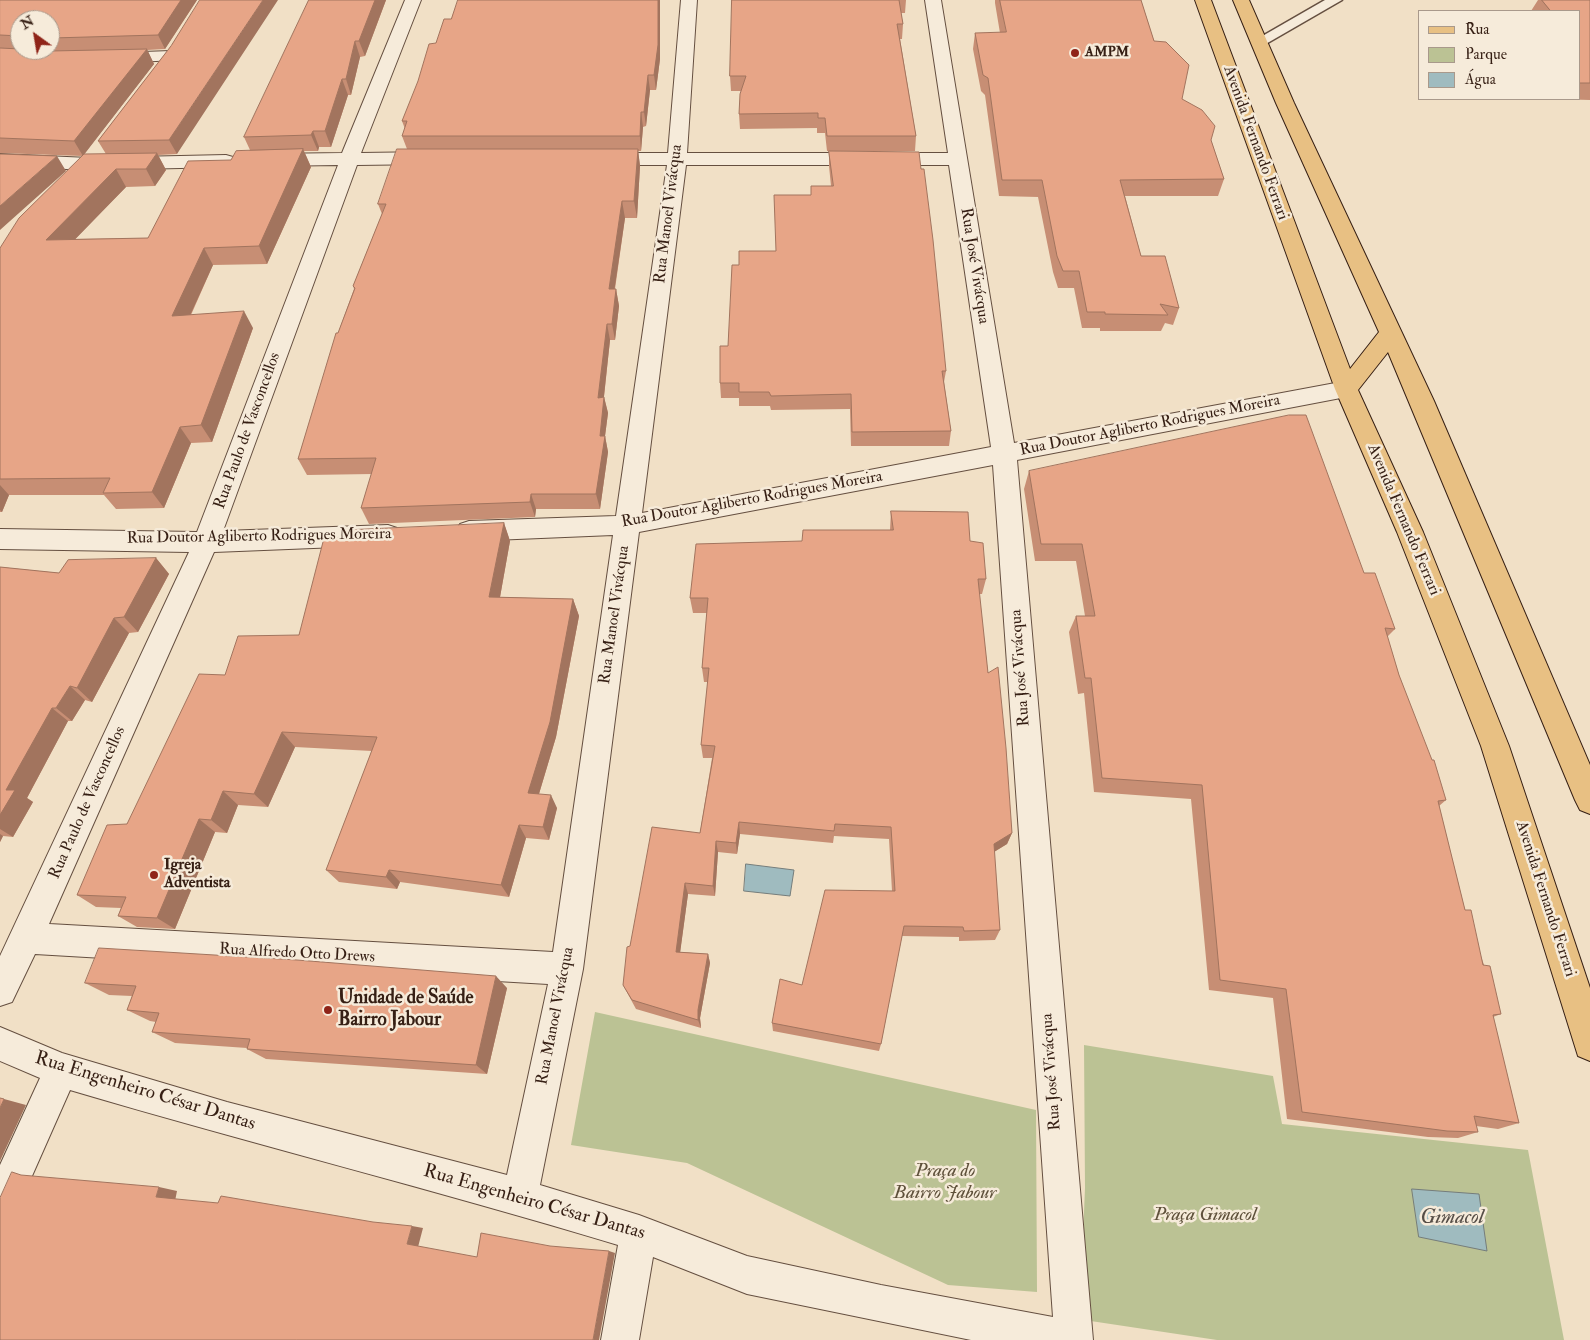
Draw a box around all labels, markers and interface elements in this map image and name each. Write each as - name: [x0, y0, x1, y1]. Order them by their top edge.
- north arrow: [10, 10, 60, 60]
- legend: [1418, 10, 1580, 100]
- text: N: [17, 12, 37, 33]
- text: Rua: [1465, 20, 1490, 39]
- place label: AMPM: [1085, 45, 1129, 61]
- text: Parque: [1465, 45, 1507, 64]
- marker: AMPM: [1069, 47, 1081, 59]
- street label: Avenida Fernando Ferrari: [1218, 63, 1292, 223]
- text: Água: [1465, 70, 1496, 89]
- street label: Rua Manoel Vivácqua: [651, 143, 687, 285]
- street label: Rua José Vivácqua: [955, 207, 993, 325]
- street label: Rua Paulo de Vasconcellos: [211, 350, 285, 512]
- street label: Rua Doutor Agliberto Rodrigues Moreira: [1018, 391, 1282, 461]
- street label: Avenida Fernando Ferrari: [1362, 441, 1444, 599]
- street label: Rua Doutor Agliberto Rodrigues Moreira: [620, 468, 884, 532]
- street label: Rua Doutor Agliberto Rodrigues Moreira: [126, 525, 392, 549]
- street label: Rua Manoel Vivácqua: [596, 544, 634, 686]
- street label: Rua José Vivácqua: [1007, 609, 1035, 727]
- street label: Rua Paulo de Vasconcellos: [46, 724, 130, 882]
- street label: Avenida Fernando Ferrari: [1511, 819, 1579, 979]
- place label: Igreja Adventista: [164, 856, 230, 894]
- marker: Igreja Adventista: [148, 869, 160, 881]
- street label: Rua Alfredo Otto Drews: [219, 940, 375, 968]
- street label: Rua Manoel Vivácqua: [533, 945, 579, 1087]
- place label: Unidade de Saúde Bairro Jabour: [338, 988, 473, 1032]
- marker: Unidade de Saúde Bairro Jabour: [322, 1004, 334, 1016]
- street label: Rua José Vivácqua: [1038, 1013, 1066, 1131]
- street label: Rua Engenheiro César Dantas: [32, 1048, 258, 1136]
- street label: Rua Engenheiro César Dantas: [421, 1160, 647, 1246]
- park label: Praça do Bairro Jabour: [894, 1161, 996, 1205]
- park label: Praça Gimacol: [1153, 1205, 1257, 1227]
- water label: Gimacol: [1420, 1205, 1484, 1231]

